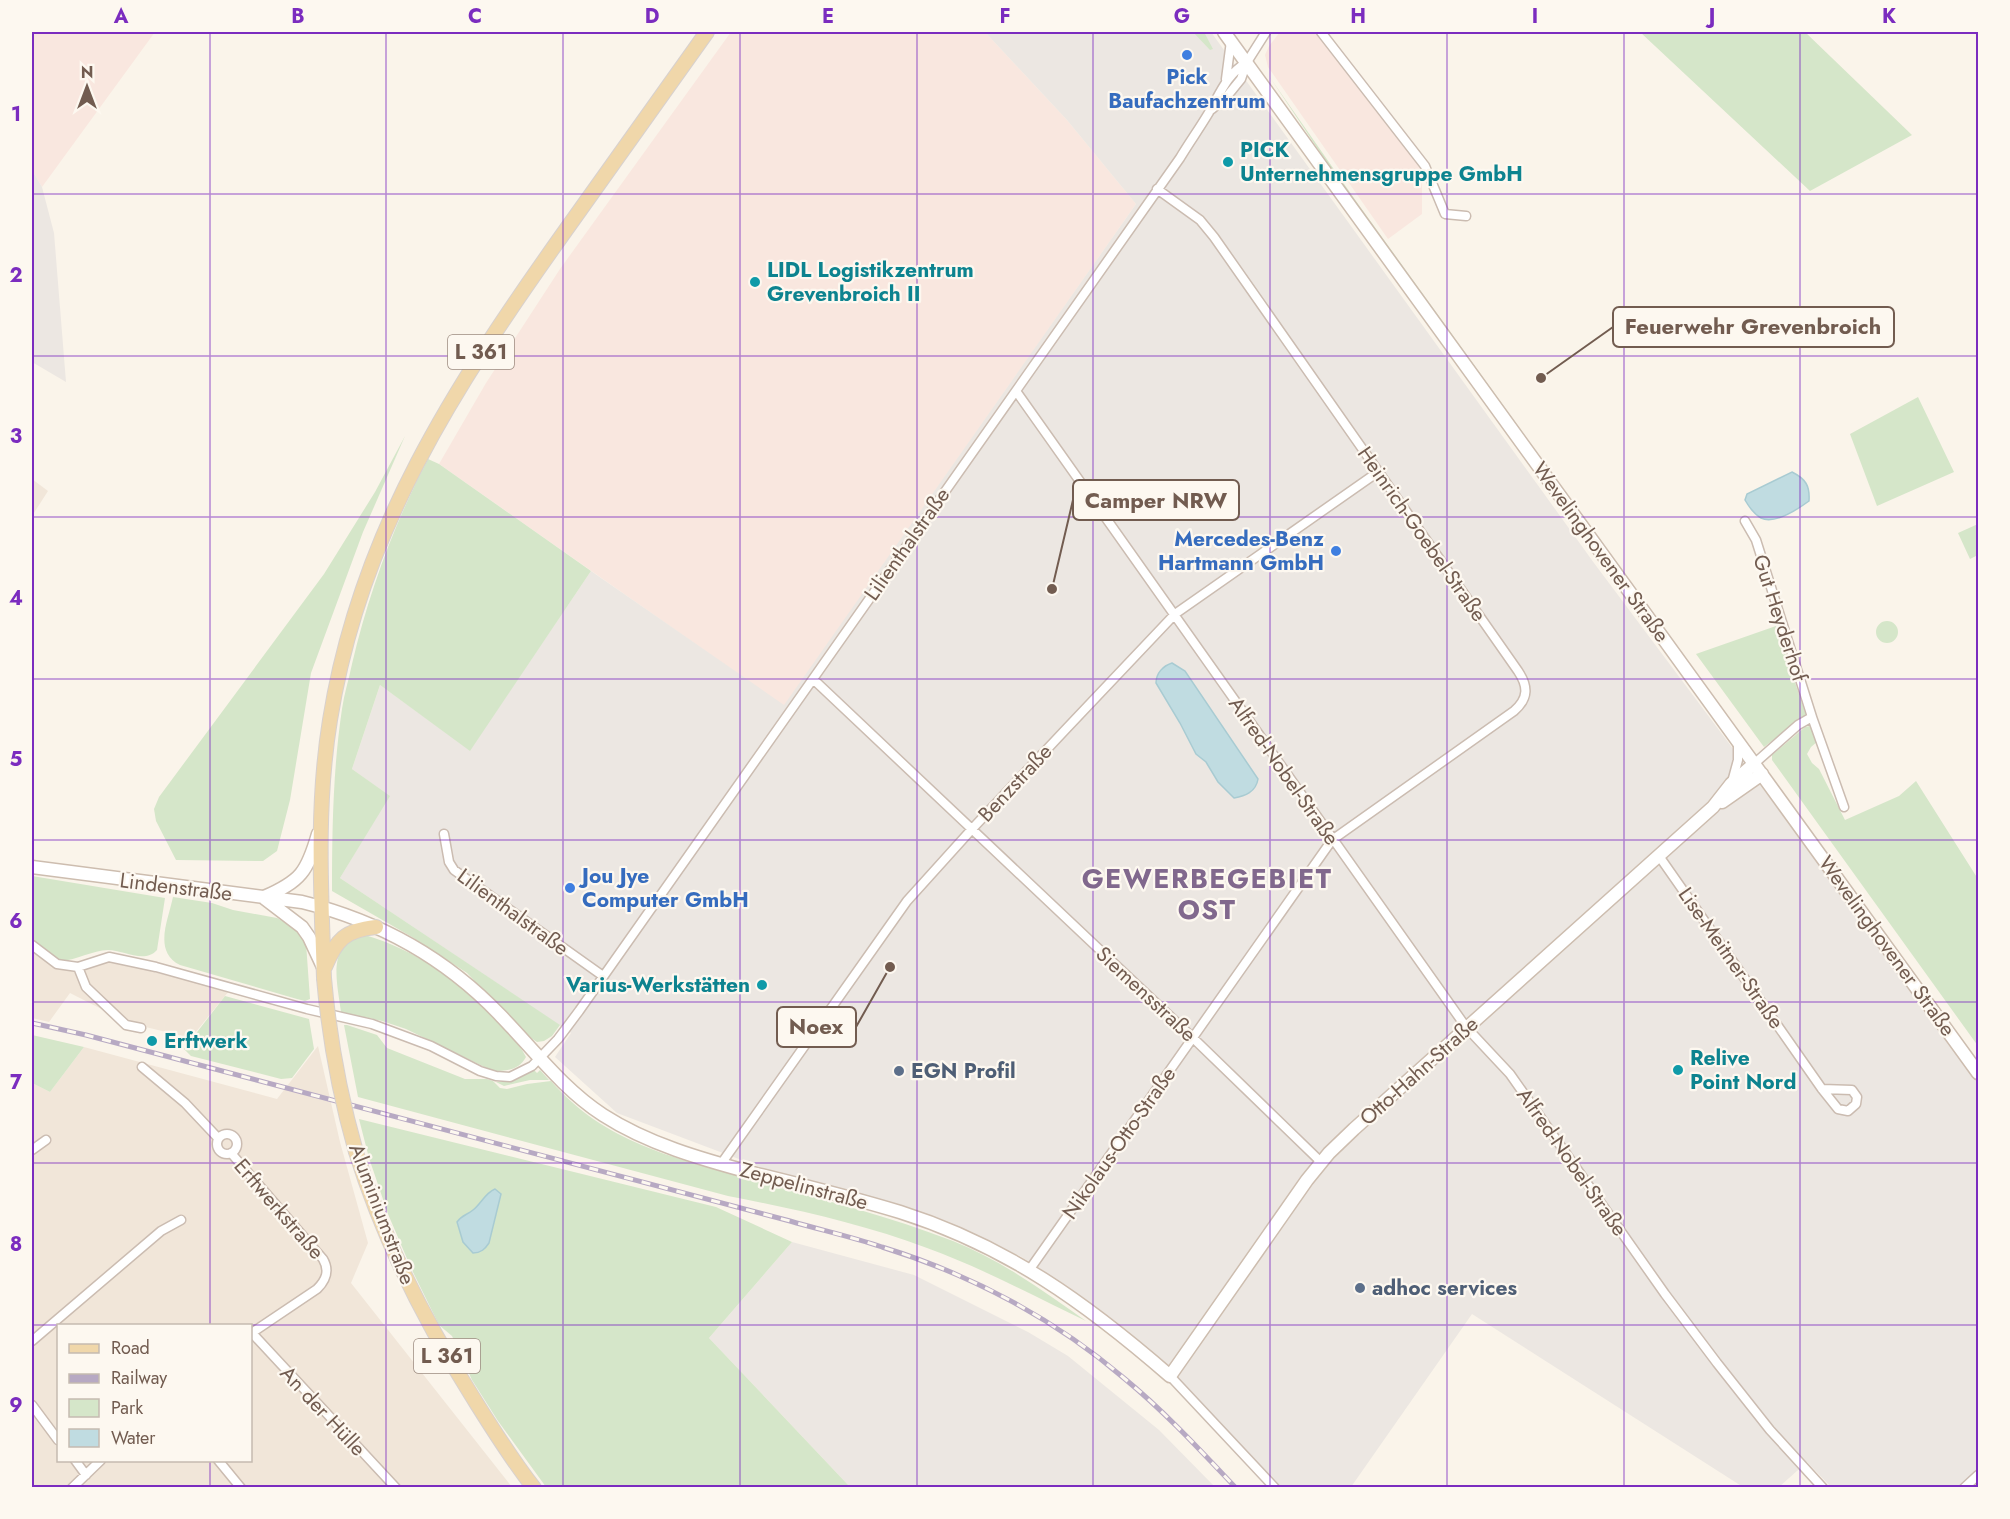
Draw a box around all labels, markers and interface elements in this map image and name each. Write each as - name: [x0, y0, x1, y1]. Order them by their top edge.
- text: A: [113, 2, 129, 31]
- text: B: [291, 2, 305, 31]
- text: C: [468, 2, 482, 31]
- text: D: [645, 2, 659, 31]
- text: E: [822, 2, 834, 31]
- text: F: [999, 2, 1011, 31]
- text: G: [1174, 2, 1190, 31]
- text: H: [1350, 2, 1366, 31]
- text: I: [1532, 2, 1538, 31]
- text: J: [1705, 2, 1715, 31]
- text: K: [1882, 2, 1896, 31]
- marker: Pick Baufachzentrum: [1180, 48, 1194, 62]
- north arrow: [57, 57, 117, 117]
- text: N: [81, 61, 93, 84]
- place label: Pick Baufachzentrum: [1108, 62, 1266, 116]
- text: 1: [11, 100, 21, 129]
- place label: PICK Unternehmensgruppe GmbH: [1240, 135, 1523, 189]
- marker: PICK Unternehmensgruppe GmbH: [1221, 155, 1235, 169]
- place label: LIDL Logistikzentrum Grevenbroich II: [767, 255, 974, 309]
- text: 2: [9, 261, 23, 290]
- marker: LIDL Logistikzentrum Grevenbroich II: [748, 275, 762, 289]
- callout: Feuerwehr Grevenbroich: [1613, 307, 1894, 347]
- text: Feuerwehr Grevenbroich: [1625, 310, 1881, 342]
- road number: L 361: [448, 335, 514, 369]
- text: 3: [10, 422, 22, 451]
- street label: Heinrich-Goebel-Straße: [1350, 440, 1494, 628]
- street label: Wevelinghovener Straße: [1525, 456, 1677, 649]
- callout: Camper NRW: [1073, 480, 1239, 520]
- street label: Lilienthalstraße: [857, 481, 957, 606]
- text: Camper NRW: [1085, 484, 1228, 516]
- place label: Mercedes-Benz Hartmann GmbH: [1158, 524, 1324, 578]
- marker: Mercedes-Benz Hartmann GmbH: [1329, 544, 1343, 558]
- street label: Gut Heyderhof: [1745, 551, 1815, 686]
- text: 4: [9, 584, 23, 613]
- street label: Alfred-Nobel-Straße: [1222, 691, 1347, 851]
- street label: Benzstraße: [971, 737, 1059, 829]
- text: 5: [10, 745, 23, 774]
- street label: Wevelinghovener Straße: [1811, 850, 1963, 1043]
- district label: GEWERBEGEBIET OST: [1082, 859, 1332, 929]
- street label: Lilienthalstraße: [451, 861, 575, 963]
- place label: Jou Jye Computer GmbH: [578, 861, 749, 915]
- street label: Lindenstraße: [118, 865, 234, 909]
- marker: Jou Jye Computer GmbH: [563, 881, 577, 895]
- street label: Lise-Meitner-Straße: [1671, 881, 1791, 1035]
- text: 6: [9, 907, 23, 936]
- street label: Siemensstraße: [1089, 939, 1203, 1049]
- place label: Varius-Werkstätten: [565, 970, 750, 1000]
- marker: Varius-Werkstätten: [755, 978, 769, 992]
- callout: Noex: [777, 1007, 856, 1047]
- street label: Otto-Hahn-Straße: [1353, 1009, 1485, 1133]
- text: Noex: [789, 1010, 844, 1042]
- place label: Erftwerk: [164, 1026, 248, 1056]
- marker: Erftwerk: [145, 1034, 159, 1048]
- place label: Relive Point Nord: [1690, 1043, 1796, 1097]
- place label: EGN Profil: [911, 1056, 1016, 1086]
- street label: Nikolaus-Otto-Straße: [1055, 1061, 1183, 1225]
- marker: Relive Point Nord: [1671, 1063, 1685, 1077]
- marker: EGN Profil: [892, 1064, 906, 1078]
- text: 7: [10, 1068, 23, 1097]
- street label: Alfred-Nobel-Straße: [1510, 1082, 1635, 1242]
- street label: Aluminiumstraße: [341, 1139, 423, 1289]
- street label: Erftwerkstraße: [227, 1152, 331, 1266]
- street label: Zeppelinstraße: [737, 1155, 871, 1218]
- text: 8: [10, 1230, 22, 1259]
- place label: adhoc services: [1372, 1273, 1517, 1303]
- marker: adhoc services: [1353, 1281, 1367, 1295]
- legend: [57, 1324, 252, 1462]
- text: Road: [111, 1335, 150, 1361]
- road number: L 361: [414, 1339, 480, 1373]
- street label: An der Hülle: [273, 1359, 373, 1463]
- text: Railway: [111, 1365, 167, 1391]
- text: 9: [9, 1391, 23, 1420]
- text: Park: [111, 1395, 143, 1421]
- text: Water: [111, 1425, 156, 1451]

